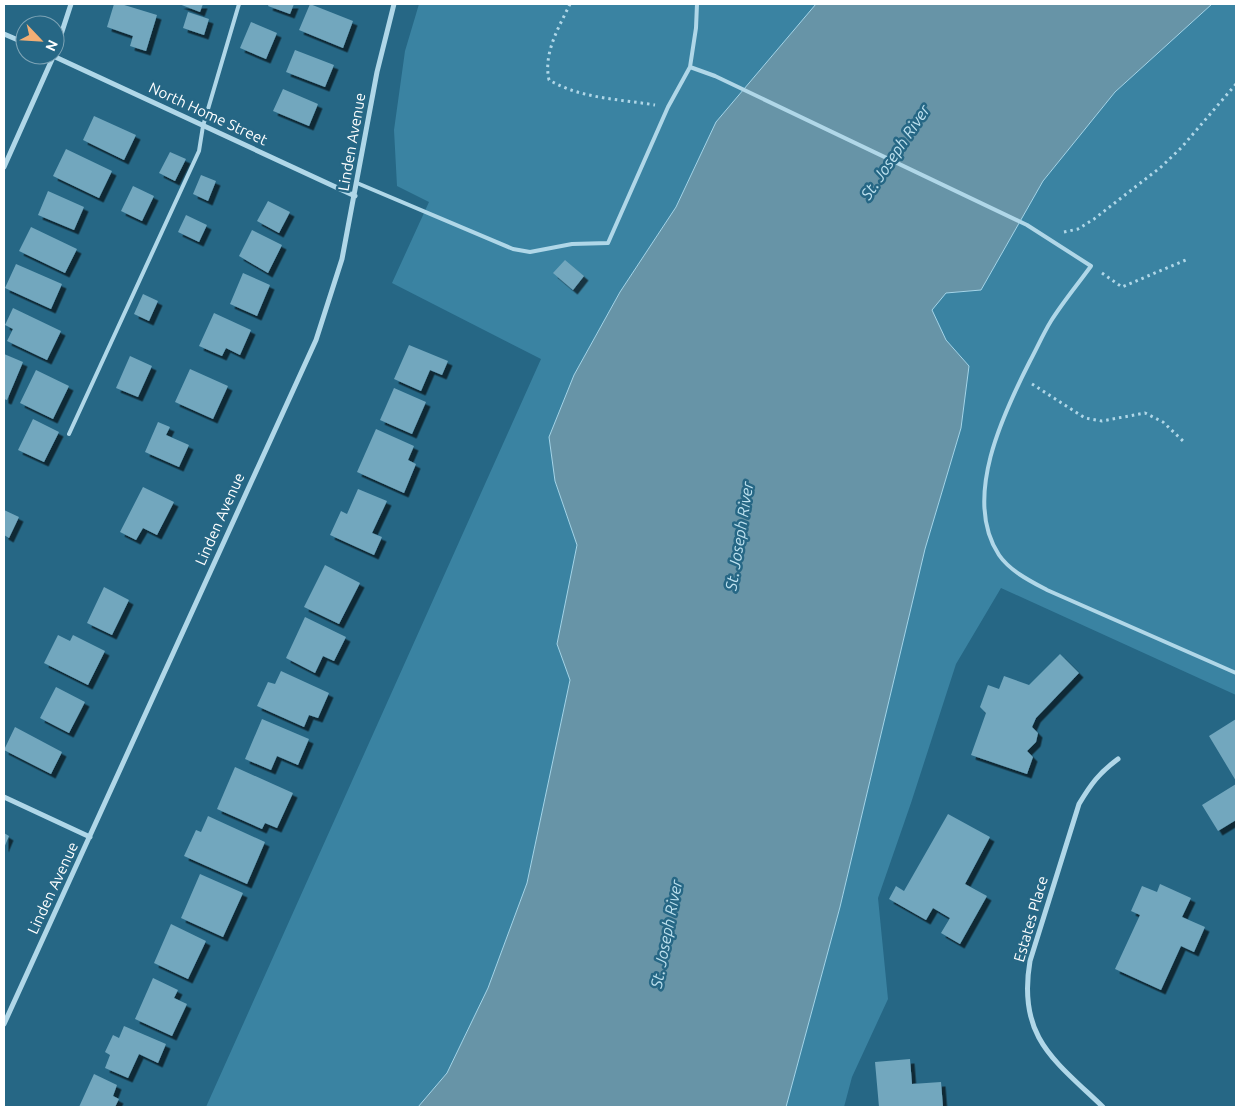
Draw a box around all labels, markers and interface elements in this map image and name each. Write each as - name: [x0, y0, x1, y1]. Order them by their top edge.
- north arrow: [15, 15, 65, 65]
- text: N: [42, 37, 61, 54]
- street label: North Home Street: [146, 79, 270, 149]
- street label: Linden Avenue: [335, 91, 369, 192]
- water label: St. Joseph River: [856, 101, 934, 203]
- street label: Linden Avenue: [192, 470, 248, 568]
- water label: St. Joseph River: [721, 479, 757, 593]
- street label: Linden Avenue: [24, 839, 81, 936]
- street label: Estates Place: [1010, 874, 1051, 964]
- water label: St. Joseph River: [646, 877, 685, 991]

